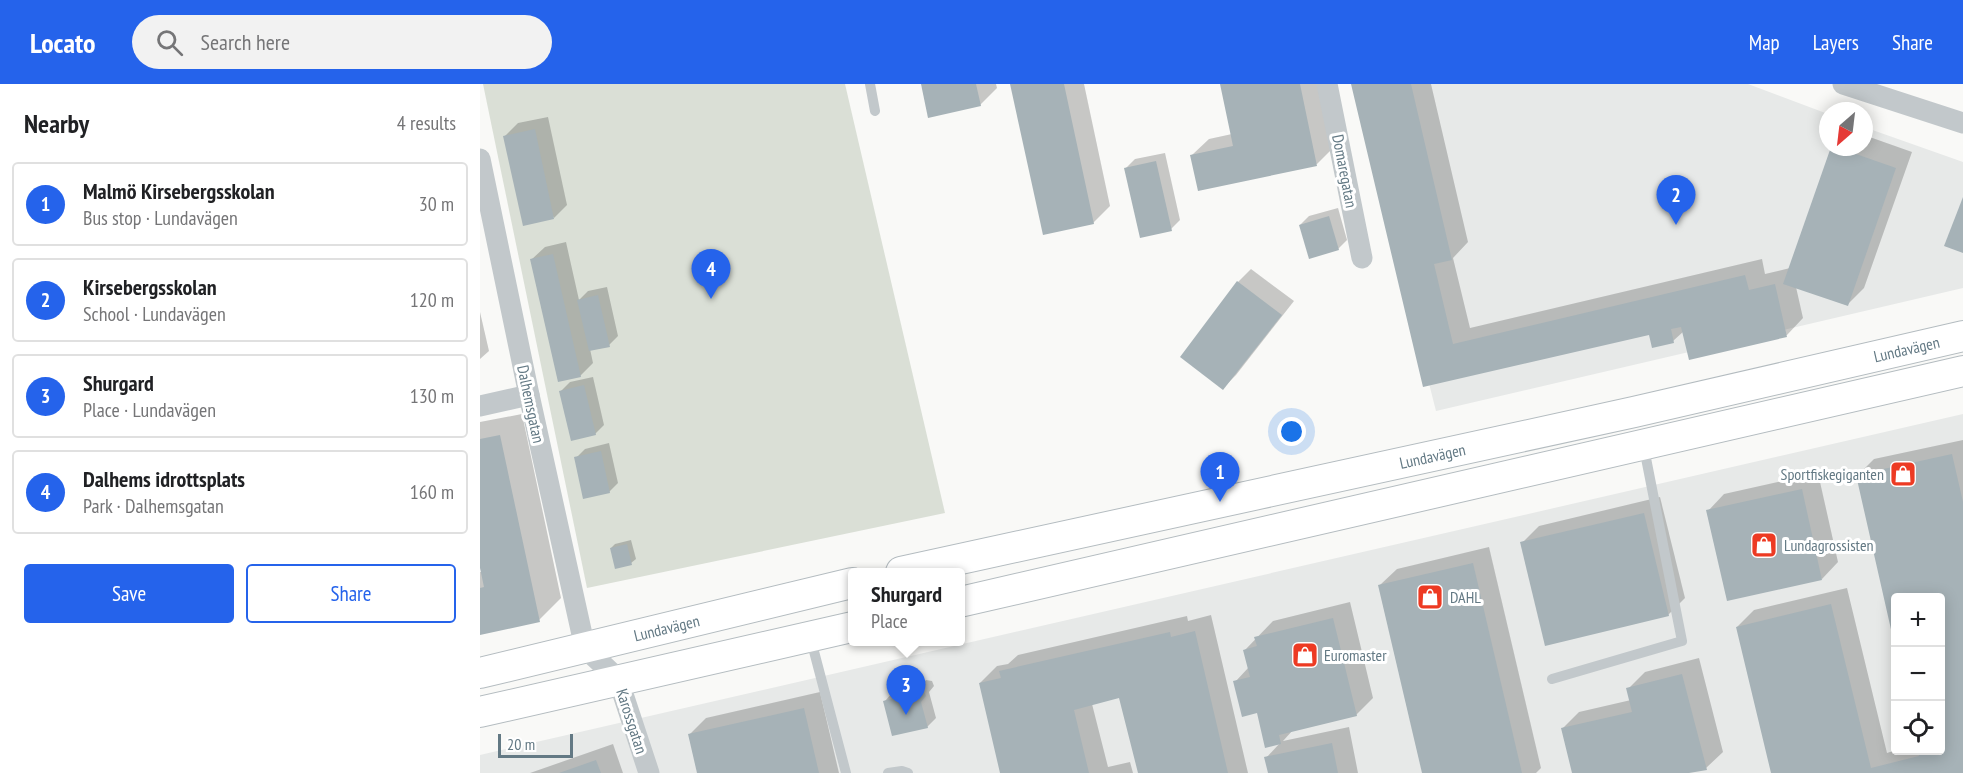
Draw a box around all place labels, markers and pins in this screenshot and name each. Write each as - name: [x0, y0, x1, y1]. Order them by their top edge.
- pin: 2: [1656, 176, 1696, 225]
- pin: 4: [692, 250, 730, 299]
- pin: 1: [1200, 452, 1240, 502]
- shop icon: Sportfiskegiganten: [1888, 459, 1918, 489]
- place label: Sportfiskegiganten: [1781, 464, 1884, 484]
- shop icon: Lundagrossisten: [1749, 530, 1779, 560]
- place label: Lundagrossisten: [1784, 535, 1874, 555]
- shop icon: DAHL: [1415, 582, 1445, 612]
- place label: DAHL: [1450, 587, 1481, 607]
- shop icon: Euromaster: [1290, 640, 1320, 670]
- place label: Euromaster: [1324, 645, 1387, 665]
- pin: 3: [886, 666, 926, 715]

